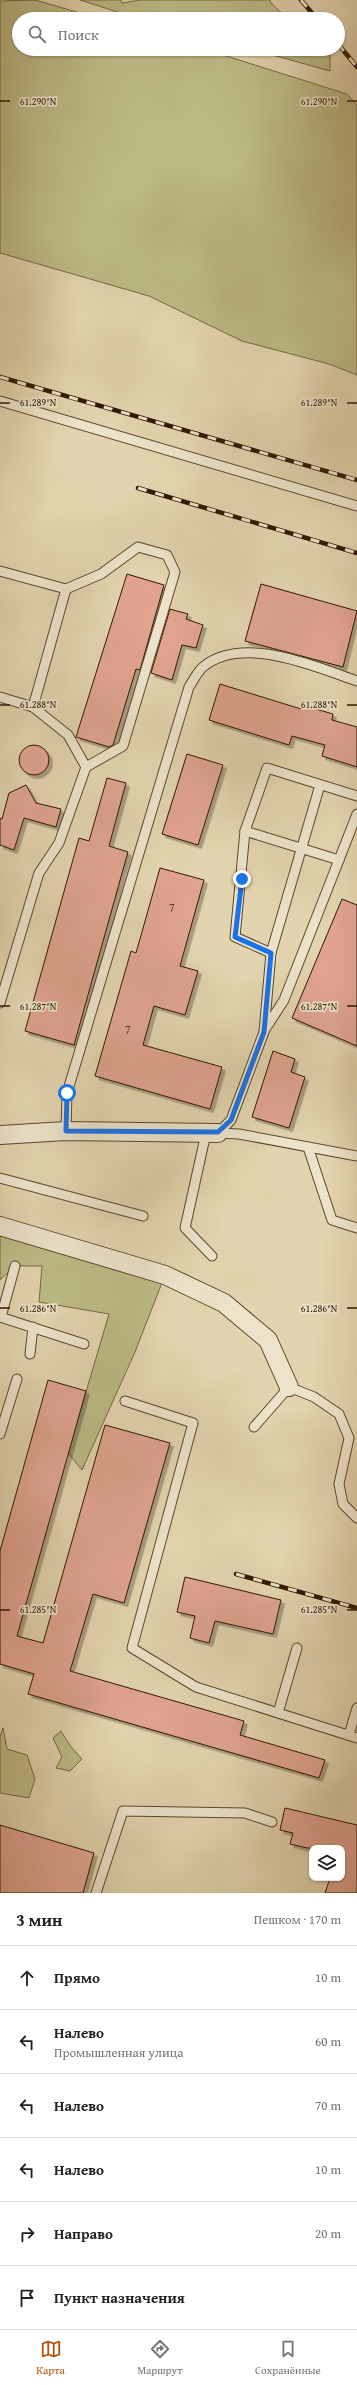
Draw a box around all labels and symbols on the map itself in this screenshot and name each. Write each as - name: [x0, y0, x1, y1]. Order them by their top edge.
- text: 61.290°N: [20, 94, 57, 109]
- text: 61.290°N: [301, 94, 338, 109]
- text: 61.289°N: [20, 395, 57, 410]
- text: 61.289°N: [301, 395, 338, 410]
- text: 61.288°N: [20, 697, 57, 712]
- text: 61.288°N: [301, 697, 338, 712]
- route end: [233, 870, 251, 888]
- house number: 7: [169, 899, 175, 916]
- text: 61.287°N: [20, 999, 57, 1014]
- text: 61.287°N: [301, 999, 338, 1014]
- house number: 7: [125, 1021, 131, 1038]
- route start: [58, 1084, 76, 1102]
- text: 61.286°N: [20, 1301, 57, 1316]
- text: 61.286°N: [301, 1301, 338, 1316]
- text: 61.285°N: [20, 1602, 57, 1617]
- text: 61.285°N: [301, 1602, 338, 1617]

